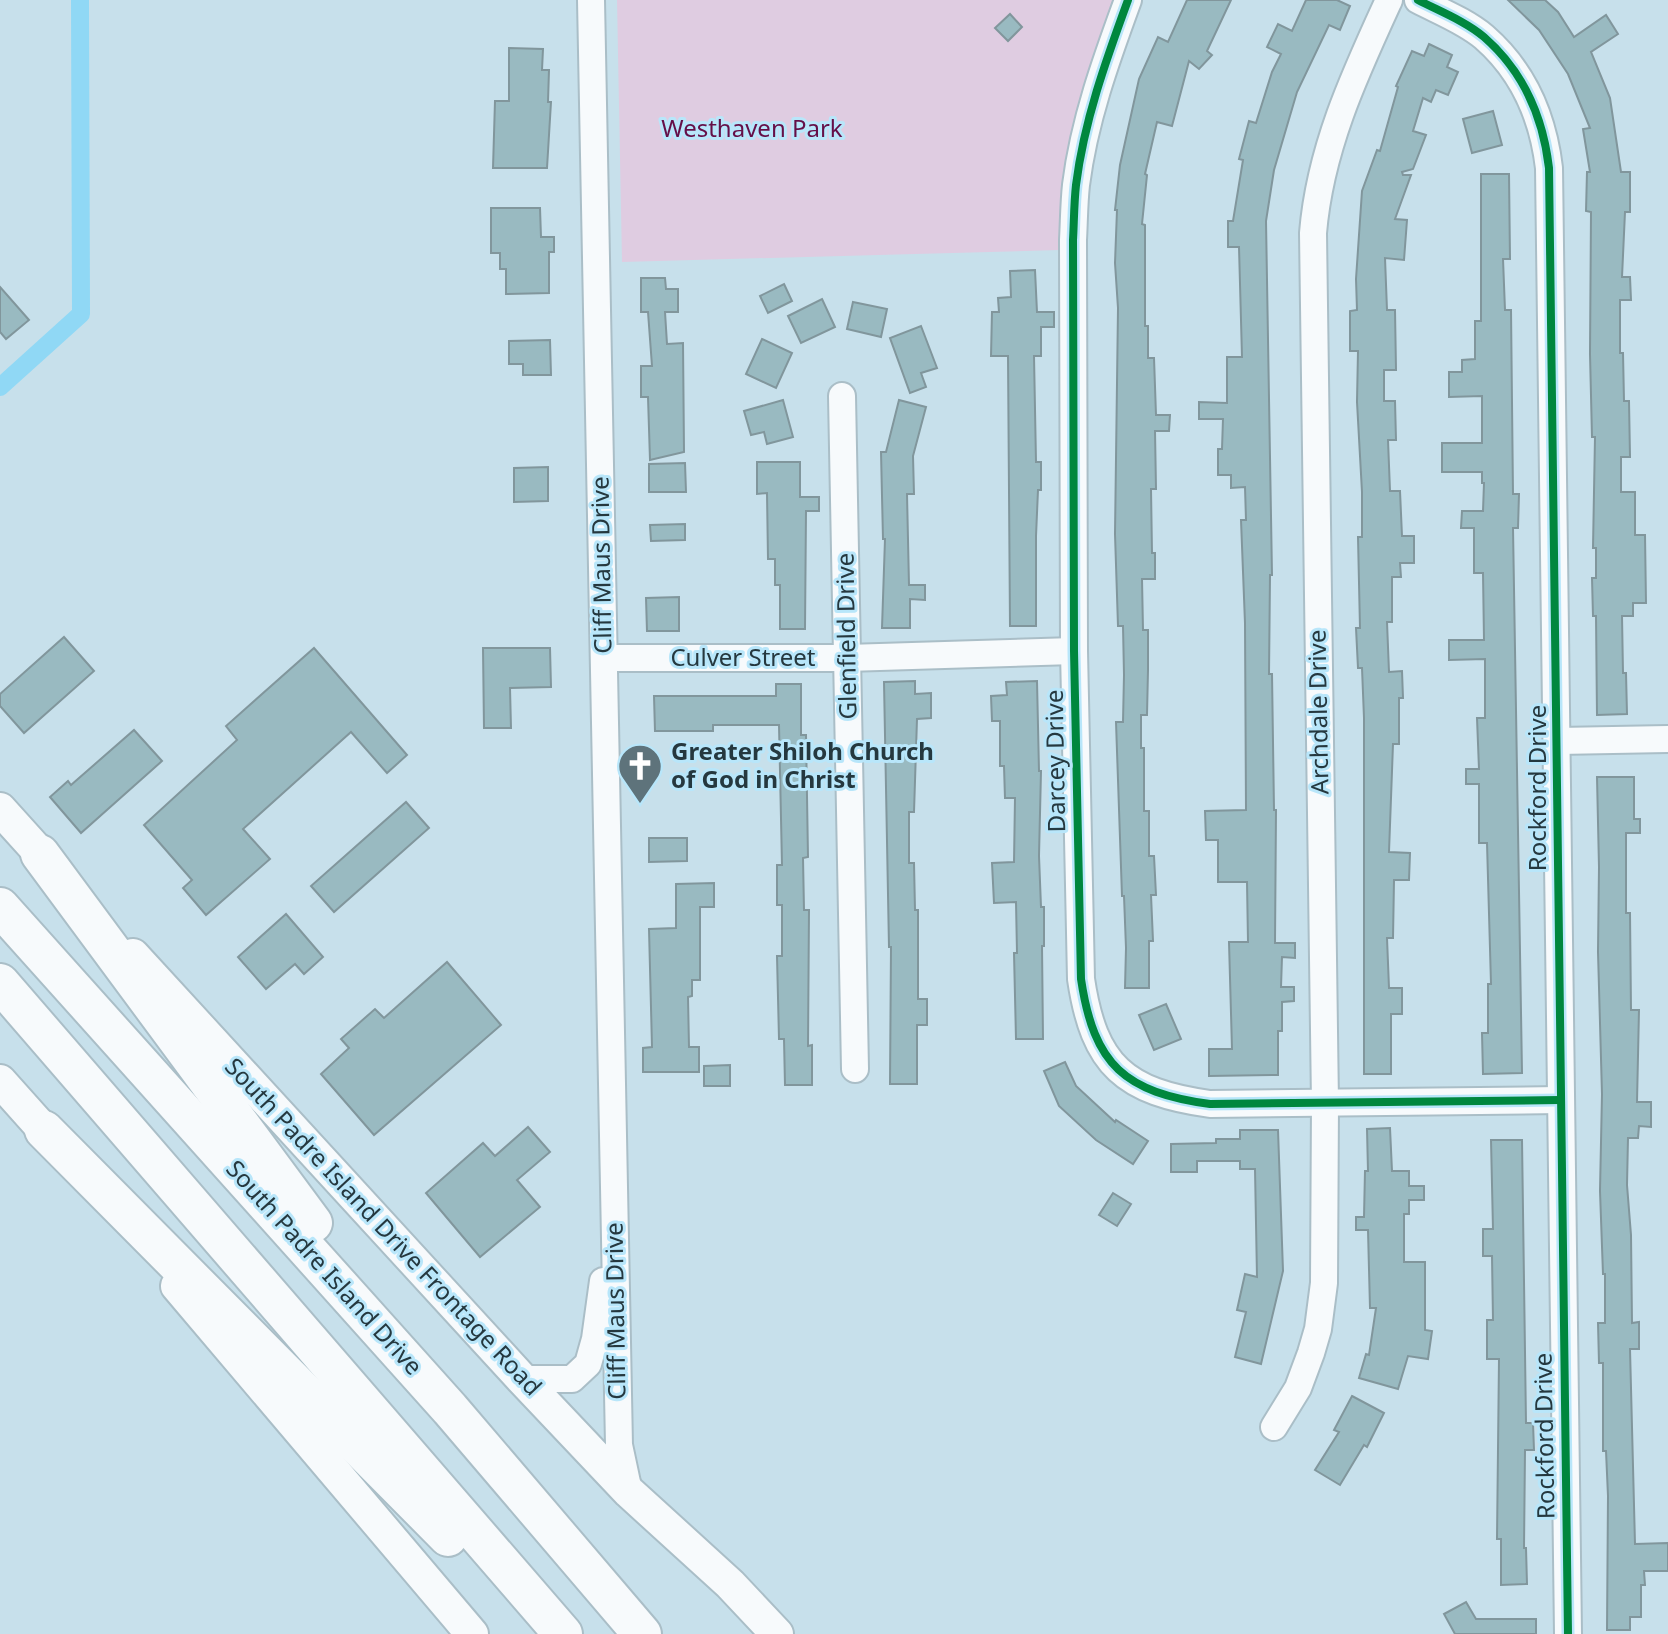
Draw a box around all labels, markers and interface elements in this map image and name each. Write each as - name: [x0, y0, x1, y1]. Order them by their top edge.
- park label: Westhaven Park: [661, 111, 843, 144]
- street label: Cliff Maus Drive: [582, 476, 619, 654]
- street label: Glenfield Drive: [828, 552, 863, 720]
- street label: Archdale Drive: [1300, 629, 1335, 795]
- street label: Culver Street: [670, 640, 816, 673]
- street label: Darcey Drive: [1037, 689, 1072, 833]
- street label: Rockford Drive: [1520, 705, 1553, 871]
- place label: Greater Shiloh Church of God in Christ: [671, 734, 934, 795]
- church icon: Greater Shiloh Church of God in Christ: [616, 742, 664, 805]
- street label: South Padre Island Drive Frontage Road: [219, 1052, 547, 1402]
- street label: South Padre Island Drive: [220, 1155, 428, 1381]
- street label: Cliff Maus Drive: [596, 1222, 633, 1400]
- street label: Rockford Drive: [1526, 1353, 1561, 1519]

